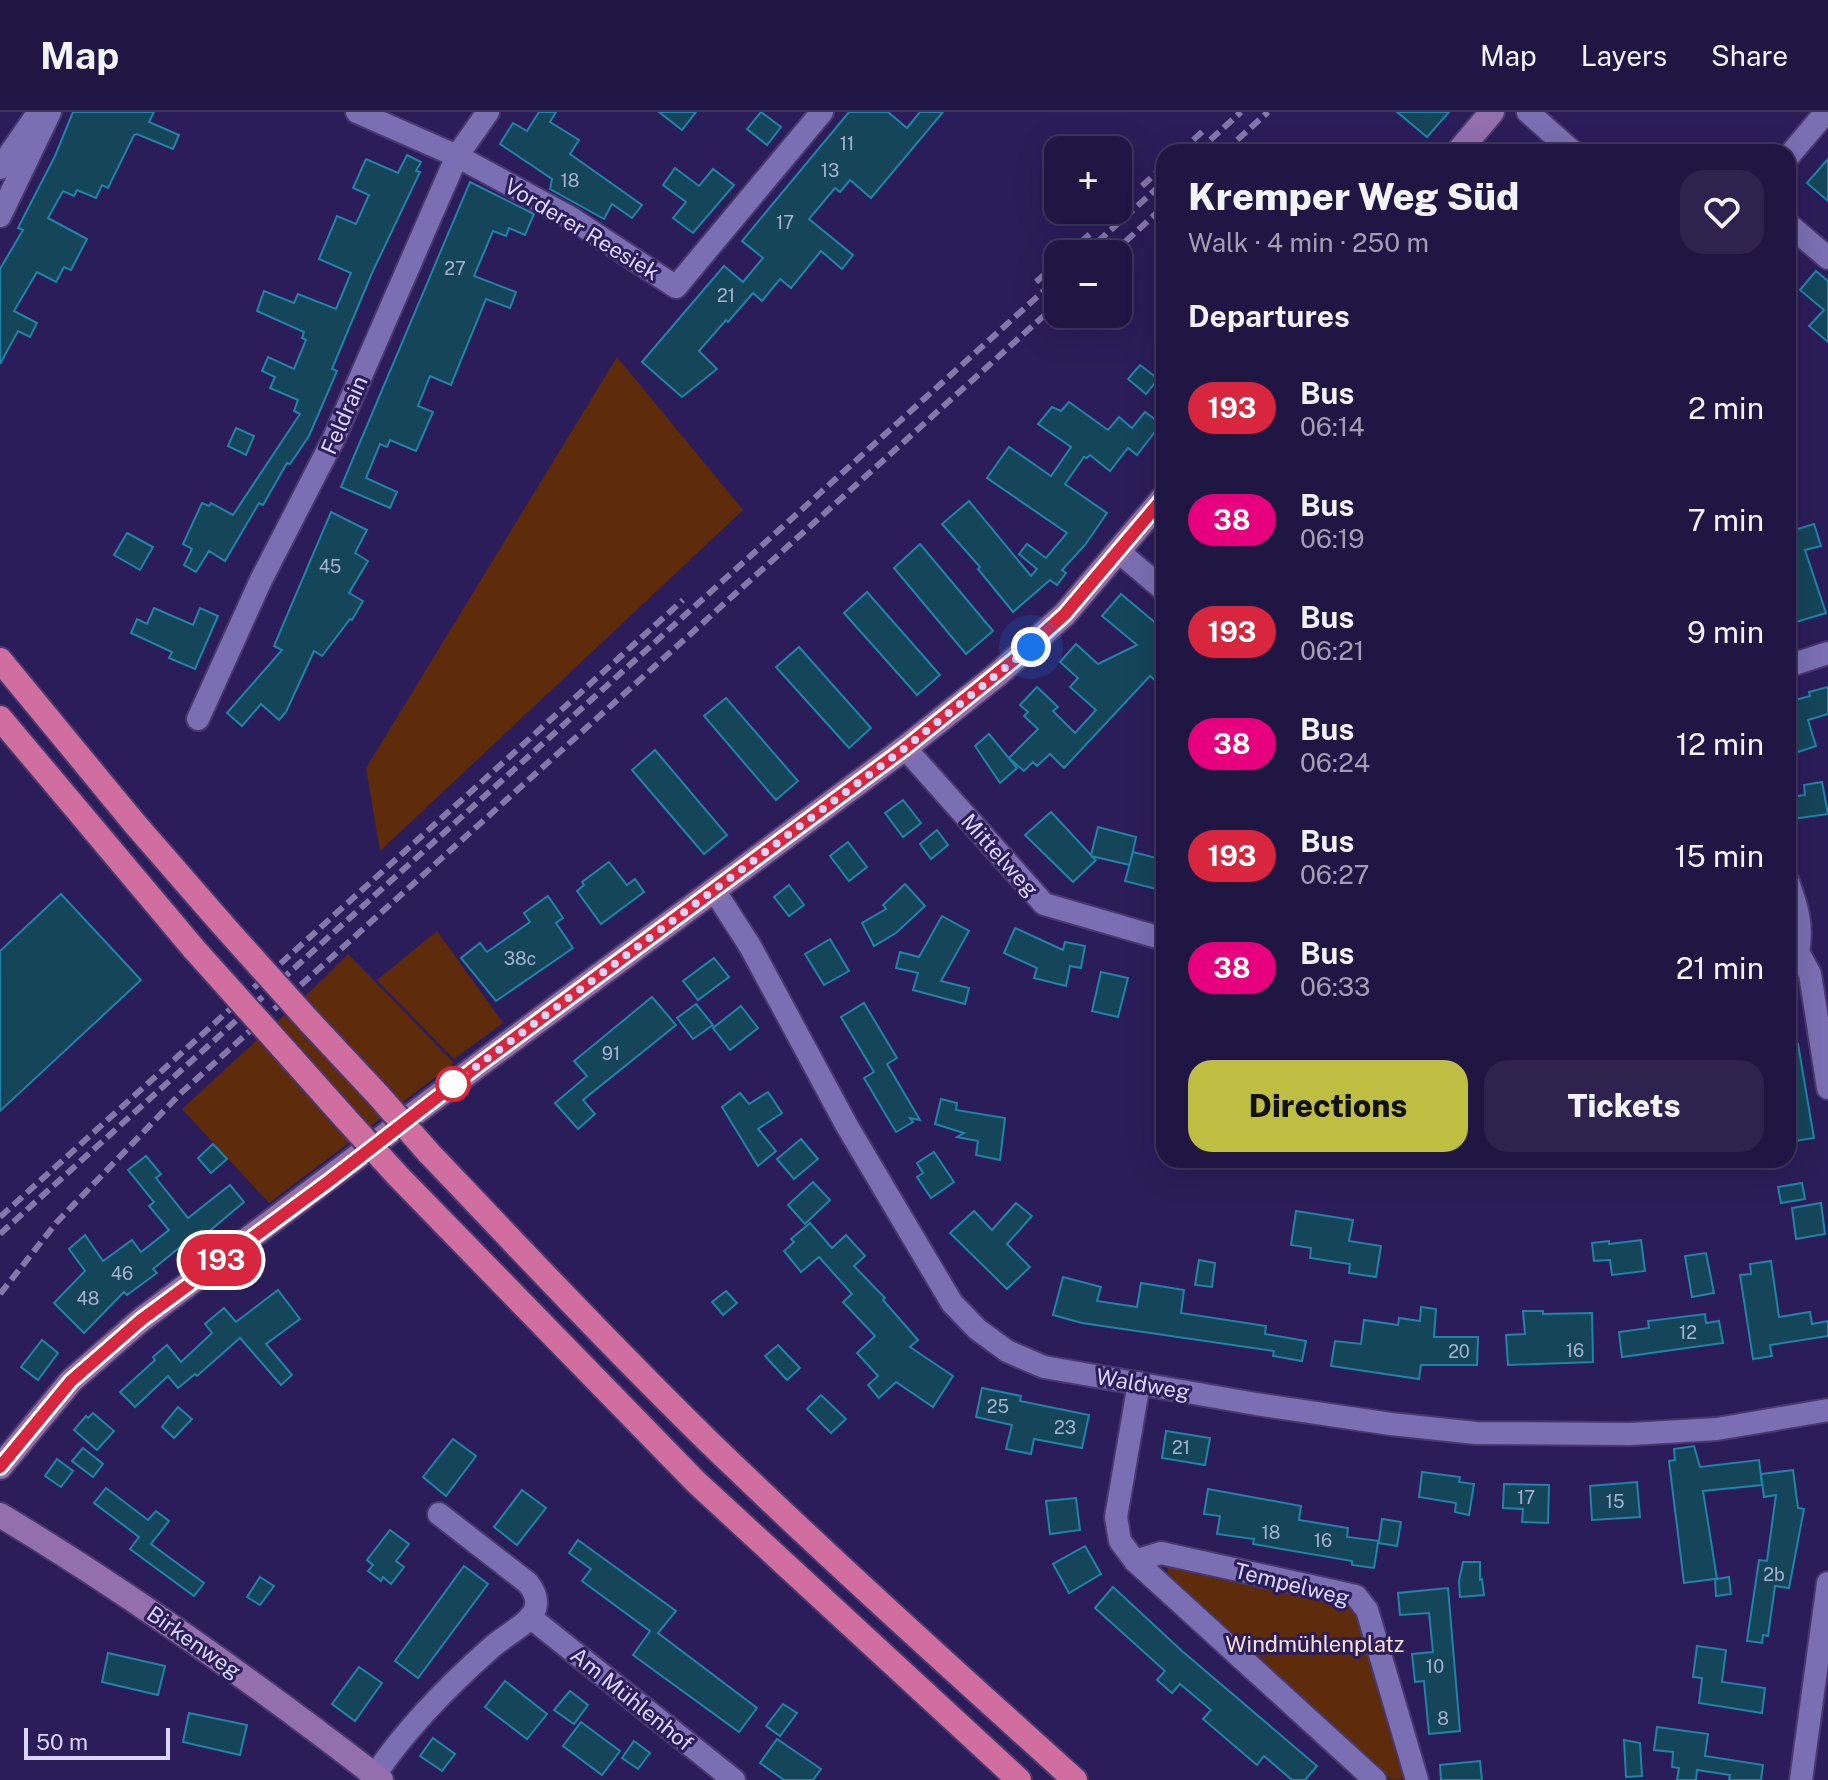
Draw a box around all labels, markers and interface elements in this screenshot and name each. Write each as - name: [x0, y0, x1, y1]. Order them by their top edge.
- text: Map: [40, 33, 119, 78]
- text: Map: [1480, 39, 1537, 72]
- text: Layers: [1581, 39, 1667, 72]
- text: Share: [1711, 39, 1788, 72]
- house number: 11: [840, 133, 854, 154]
- map controls: [1044, 136, 1132, 328]
- button: +: [1044, 136, 1132, 224]
- house number: 13: [821, 160, 839, 181]
- house number: 18: [561, 170, 579, 191]
- button: heart: [1680, 170, 1764, 254]
- street label: Vorderer Reesiek: [500, 173, 664, 285]
- text: Kremper Weg Süd: [1188, 174, 1519, 219]
- house number: 17: [776, 212, 794, 233]
- text: Walk · 4 min · 250 m: [1188, 227, 1429, 258]
- button: −: [1044, 240, 1132, 328]
- house number: 27: [444, 258, 466, 279]
- house number: 21: [717, 285, 735, 306]
- text: Departures: [1188, 298, 1350, 334]
- street label: Feldrain: [315, 372, 373, 458]
- text: Bus: [1300, 375, 1354, 411]
- text: 2 min: [1688, 390, 1764, 426]
- text: 193: [1208, 391, 1256, 424]
- text: 06:14: [1300, 411, 1365, 442]
- text: Bus: [1300, 487, 1354, 523]
- text: 7 min: [1688, 502, 1764, 538]
- text: 38: [1213, 503, 1251, 536]
- text: 06:19: [1300, 523, 1365, 554]
- house number: 45: [319, 556, 341, 577]
- text: Bus: [1300, 599, 1354, 635]
- text: 9 min: [1687, 614, 1764, 650]
- text: 193: [1208, 615, 1256, 648]
- your location: [1011, 627, 1051, 667]
- text: 06:21: [1300, 635, 1364, 666]
- text: Bus: [1300, 711, 1354, 747]
- text: 12 min: [1676, 726, 1764, 762]
- text: 38: [1213, 727, 1251, 760]
- text: 06:24: [1300, 747, 1370, 778]
- street label: Mittelweg: [956, 808, 1044, 902]
- text: Bus: [1300, 823, 1354, 859]
- text: 15 min: [1674, 838, 1764, 874]
- text: 193: [1208, 839, 1256, 872]
- text: 06:27: [1300, 859, 1369, 890]
- text: Bus: [1300, 935, 1354, 971]
- house number: 38c: [504, 948, 536, 969]
- text: 21 min: [1676, 950, 1764, 986]
- text: 38: [1213, 951, 1251, 984]
- text: 06:33: [1300, 971, 1370, 1002]
- house number: 91: [602, 1043, 620, 1064]
- button: Directions: [1188, 1060, 1468, 1152]
- button: Tickets: [1484, 1060, 1764, 1152]
- unlabelled marker: [436, 1067, 470, 1101]
- line badge: 193: [175, 1234, 267, 1286]
- text: 193: [197, 1243, 245, 1276]
- house number: 46: [111, 1263, 133, 1284]
- house number: 48: [77, 1288, 99, 1309]
- house number: 12: [1679, 1322, 1697, 1343]
- house number: 16: [1566, 1340, 1584, 1361]
- house number: 20: [1448, 1341, 1470, 1362]
- street label: Waldweg: [1094, 1363, 1192, 1405]
- house number: 25: [987, 1396, 1009, 1417]
- house number: 23: [1054, 1417, 1076, 1438]
- house number: 21: [1172, 1437, 1190, 1458]
- house number: 17: [1517, 1487, 1535, 1508]
- house number: 15: [1606, 1491, 1624, 1512]
- house number: 18: [1262, 1522, 1280, 1543]
- house number: 16: [1314, 1530, 1332, 1551]
- street label: Tempelweg: [1232, 1557, 1352, 1611]
- house number: 2b: [1763, 1564, 1785, 1585]
- street label: Birkenweg: [142, 1600, 246, 1684]
- park label: Windmühlenplatz: [1226, 1631, 1404, 1657]
- street label: Am Mühlenhof: [566, 1642, 699, 1756]
- house number: 10: [1426, 1656, 1444, 1677]
- house number: 8: [1437, 1708, 1449, 1729]
- scale bar: [24, 1724, 170, 1760]
- text: 50 m: [36, 1729, 88, 1755]

